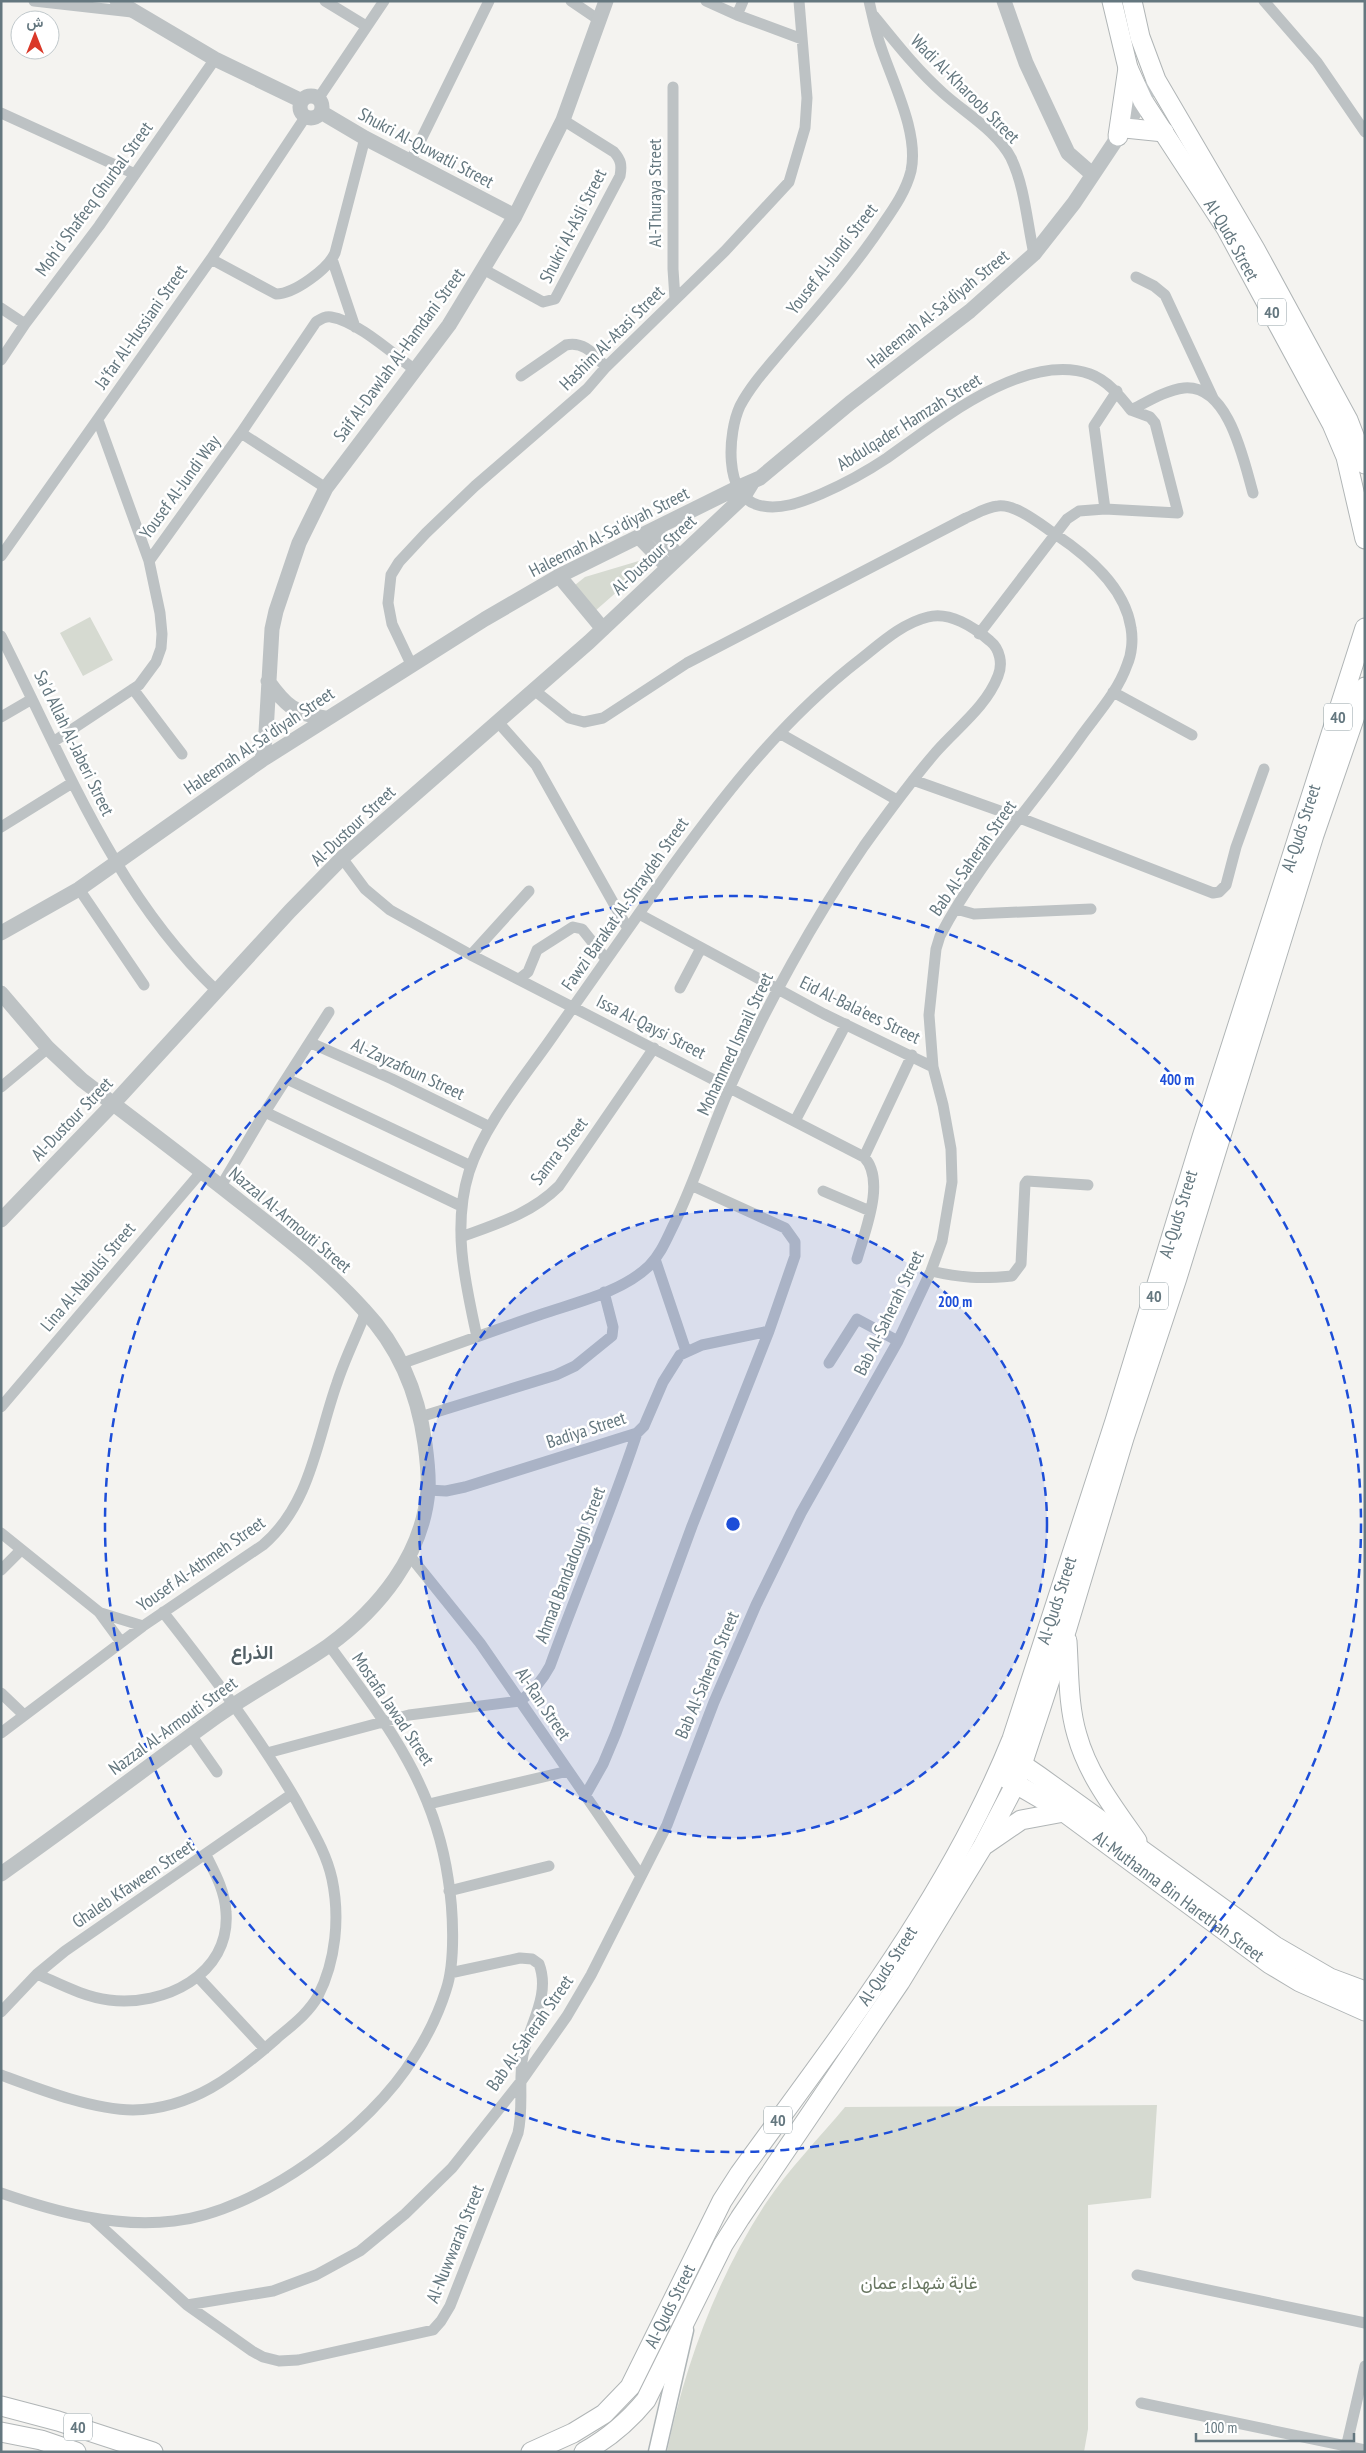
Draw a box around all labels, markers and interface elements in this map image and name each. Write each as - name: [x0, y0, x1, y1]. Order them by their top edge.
- north arrow: [10, 10, 60, 60]
- text: ش: [27, 13, 44, 31]
- street label: Wadi Al-Kharoob Street: [906, 29, 1025, 148]
- street label: Shukri Al-Quwatli Street: [355, 102, 498, 193]
- street label: Moh'd Shafeeq Ghurbal Street: [30, 117, 157, 280]
- street label: Al-Thuraya Street: [643, 139, 666, 247]
- street label: Shukri Al-A'sli Street: [534, 165, 611, 287]
- street label: Al-Quds Street: [1199, 194, 1264, 285]
- street label: Yousef Al-Jundi Street: [781, 198, 882, 319]
- street label: Haleemah Al-Sa'diyah Street: [862, 244, 1014, 373]
- street label: Ja'far Al-Hussiani Street: [89, 260, 192, 394]
- street label: Saif Al-Dawlah Al-Hamdani Street: [328, 263, 469, 446]
- street label: Hashim Al-Atasi Street: [554, 280, 669, 395]
- road number: 40: [1258, 298, 1286, 326]
- street label: Abdulqader Hamzah Street: [832, 368, 985, 475]
- street label: Yousef Al-Jundi Way: [134, 430, 225, 543]
- street label: Haleemah Al-Sa'diyah Street: [525, 481, 693, 582]
- street label: Al-Dustour Street: [606, 509, 701, 600]
- street label: Sa'd Allah Al-Jaberi Street: [29, 666, 120, 819]
- street label: Haleemah Al-Sa'diyah Street: [179, 682, 338, 799]
- road number: 40: [1324, 704, 1352, 730]
- street label: Al-Dustour Street: [305, 780, 400, 871]
- street label: Al-Quds Street: [1276, 781, 1325, 875]
- street label: Bab Al-Saherah Street: [924, 795, 1021, 920]
- street label: Fawzi Barakat Al-Shraydeh Street: [556, 813, 693, 995]
- street label: Mohammed Ismail Street: [691, 969, 778, 1119]
- street label: Eid Al-Bala'ees Street: [796, 970, 924, 1049]
- street label: Issa Al-Qaysi Street: [593, 989, 710, 1064]
- street label: Al-Zayzafoun Street: [348, 1032, 468, 1105]
- text: 400 m: [1160, 1070, 1194, 1089]
- street label: Al-Dustour Street: [26, 1072, 117, 1165]
- street label: Samra Street: [525, 1112, 592, 1189]
- street label: Nazzal Al-Armouti Street: [224, 1162, 356, 1278]
- street label: Al-Quds Street: [1154, 1167, 1202, 1261]
- street label: Lina Al-Nabulsi Street: [35, 1217, 140, 1336]
- street label: Bab Al-Saherah Street: [848, 1247, 929, 1379]
- road number: 40: [1140, 1282, 1168, 1310]
- text: 200 m: [938, 1292, 972, 1311]
- street label: Badiya Street: [543, 1406, 629, 1453]
- street label: Ahmad Bandadough Street: [529, 1483, 610, 1646]
- street label: Yousef Al-Athmeh Street: [132, 1511, 269, 1616]
- centre of rings: [724, 1515, 742, 1533]
- street label: Al-Quds Street: [1031, 1554, 1081, 1647]
- street label: Bab Al-Saherah Street: [669, 1608, 744, 1742]
- district label: الذراع: [231, 1640, 273, 1665]
- street label: Mostafa Jawad Street: [347, 1648, 440, 1770]
- street label: Al-Ran Street: [511, 1663, 576, 1744]
- street label: Nazzal Al-Armouti Street: [104, 1671, 241, 1780]
- street label: Al-Muthanna Bin Harethah Street: [1089, 1826, 1269, 1967]
- street label: Ghaleb Kfaween Street: [67, 1834, 198, 1933]
- street label: Al-Quds Street: [853, 1922, 922, 2010]
- street label: Bab Al-Saherah Street: [481, 1970, 578, 2095]
- road number: 40: [764, 2106, 792, 2134]
- street label: Al-Nuwwarah Street: [420, 2181, 489, 2306]
- street label: Al-Quds Street: [639, 2260, 700, 2352]
- park label: غابة شهداء عمان: [860, 2271, 978, 2294]
- scale bar: [1196, 2410, 1354, 2442]
- road number: 40: [64, 2414, 92, 2440]
- text: 100 m: [1204, 2418, 1237, 2437]

